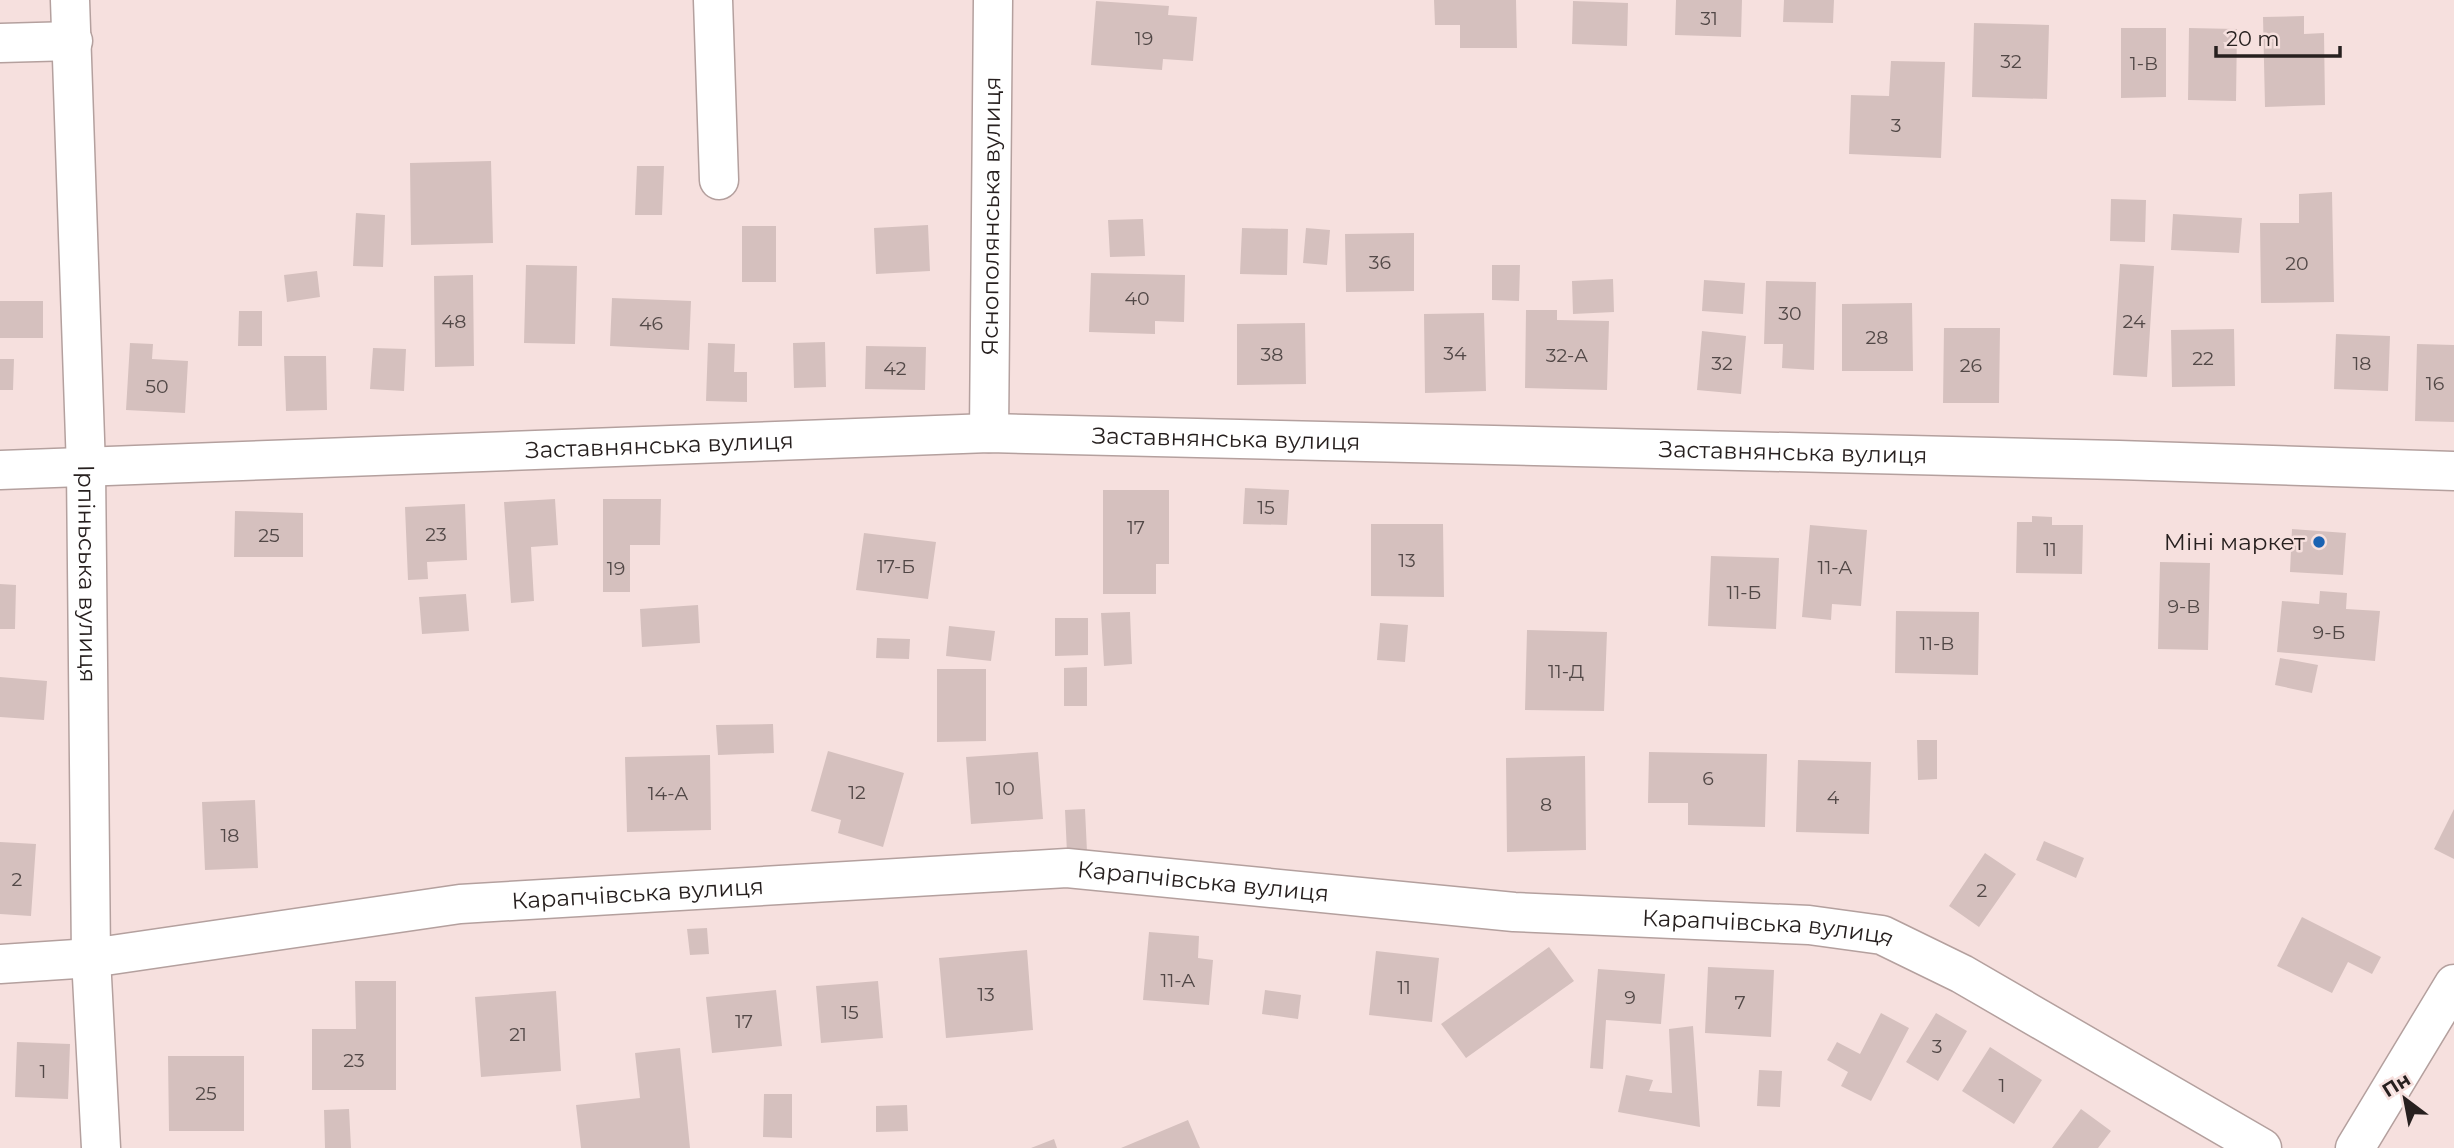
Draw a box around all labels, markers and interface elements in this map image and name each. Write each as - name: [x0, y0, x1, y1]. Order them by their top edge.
- house number: 31: [1700, 7, 1718, 30]
- scale bar: [2216, 14, 2340, 58]
- text: 20 m: [2226, 26, 2280, 51]
- house number: 19: [1135, 27, 1153, 50]
- house number: 32: [2000, 50, 2022, 73]
- house number: 1-В: [2130, 52, 2158, 75]
- street label: Яснополянська вулиця: [976, 76, 1006, 356]
- house number: 3: [1891, 114, 1901, 137]
- house number: 36: [1369, 251, 1391, 274]
- house number: 20: [2285, 252, 2309, 275]
- house number: 40: [1124, 287, 1150, 310]
- house number: 30: [1778, 302, 1802, 325]
- house number: 48: [442, 310, 466, 333]
- house number: 24: [2123, 310, 2146, 333]
- house number: 46: [639, 312, 663, 335]
- house number: 28: [1866, 326, 1888, 349]
- house number: 34: [1443, 342, 1467, 365]
- house number: 38: [1261, 343, 1283, 366]
- house number: 32-А: [1546, 344, 1588, 367]
- house number: 22: [2192, 347, 2214, 370]
- house number: 32: [1711, 352, 1733, 375]
- house number: 18: [2353, 352, 2371, 375]
- house number: 26: [1960, 354, 1982, 377]
- house number: 42: [883, 357, 907, 380]
- house number: 16: [2426, 372, 2444, 395]
- house number: 50: [145, 375, 169, 398]
- street label: Заставнянська вулиця: [1092, 421, 1361, 456]
- street label: Заставнянська вулиця: [525, 426, 794, 464]
- street label: Заставнянська вулиця: [1658, 435, 1928, 469]
- street label: Ірпіньська вулиця: [72, 465, 102, 683]
- house number: 15: [1257, 496, 1275, 519]
- house number: 17: [1127, 516, 1145, 539]
- house number: 23: [425, 523, 447, 546]
- house number: 25: [258, 524, 280, 547]
- place label: Міні маркет: [2164, 528, 2305, 556]
- marker: Міні маркет: [2311, 534, 2327, 550]
- house number: 11: [2043, 538, 2057, 561]
- house number: 13: [1398, 549, 1416, 572]
- house number: 17-Б: [877, 555, 915, 578]
- house number: 11-А: [1818, 556, 1852, 579]
- house number: 19: [607, 557, 625, 580]
- house number: 11-Б: [1727, 581, 1761, 604]
- house number: 9-В: [2167, 595, 2201, 618]
- house number: 9-Б: [2313, 621, 2345, 644]
- house number: 11-В: [1919, 632, 1955, 655]
- house number: 11-Д: [1548, 660, 1584, 683]
- house number: 6: [1702, 767, 1714, 790]
- house number: 10: [995, 777, 1015, 800]
- house number: 12: [848, 781, 866, 804]
- house number: 14-А: [648, 782, 688, 805]
- house number: 4: [1827, 786, 1840, 809]
- house number: 8: [1540, 793, 1552, 816]
- house number: 18: [221, 824, 239, 847]
- street label: Карапчівська вулиця: [1076, 855, 1330, 908]
- house number: 2: [12, 868, 23, 891]
- street label: Карапчівська вулиця: [511, 872, 765, 915]
- house number: 2: [1977, 879, 1988, 902]
- street label: Карапчівська вулиця: [1642, 904, 1899, 953]
- house number: 11-А: [1161, 969, 1195, 992]
- house number: 11: [1397, 976, 1411, 999]
- house number: 13: [977, 983, 995, 1006]
- house number: 9: [1624, 986, 1636, 1009]
- house number: 7: [1734, 991, 1746, 1014]
- house number: 15: [841, 1001, 859, 1024]
- house number: 17: [735, 1010, 753, 1033]
- house number: 21: [509, 1023, 527, 1046]
- house number: 3: [1932, 1035, 1942, 1058]
- house number: 23: [343, 1049, 365, 1072]
- house number: 1: [40, 1060, 46, 1083]
- north arrow: [2370, 1064, 2440, 1134]
- text: Пн: [2378, 1068, 2414, 1102]
- house number: 1: [1999, 1074, 2005, 1097]
- house number: 25: [195, 1082, 217, 1105]

